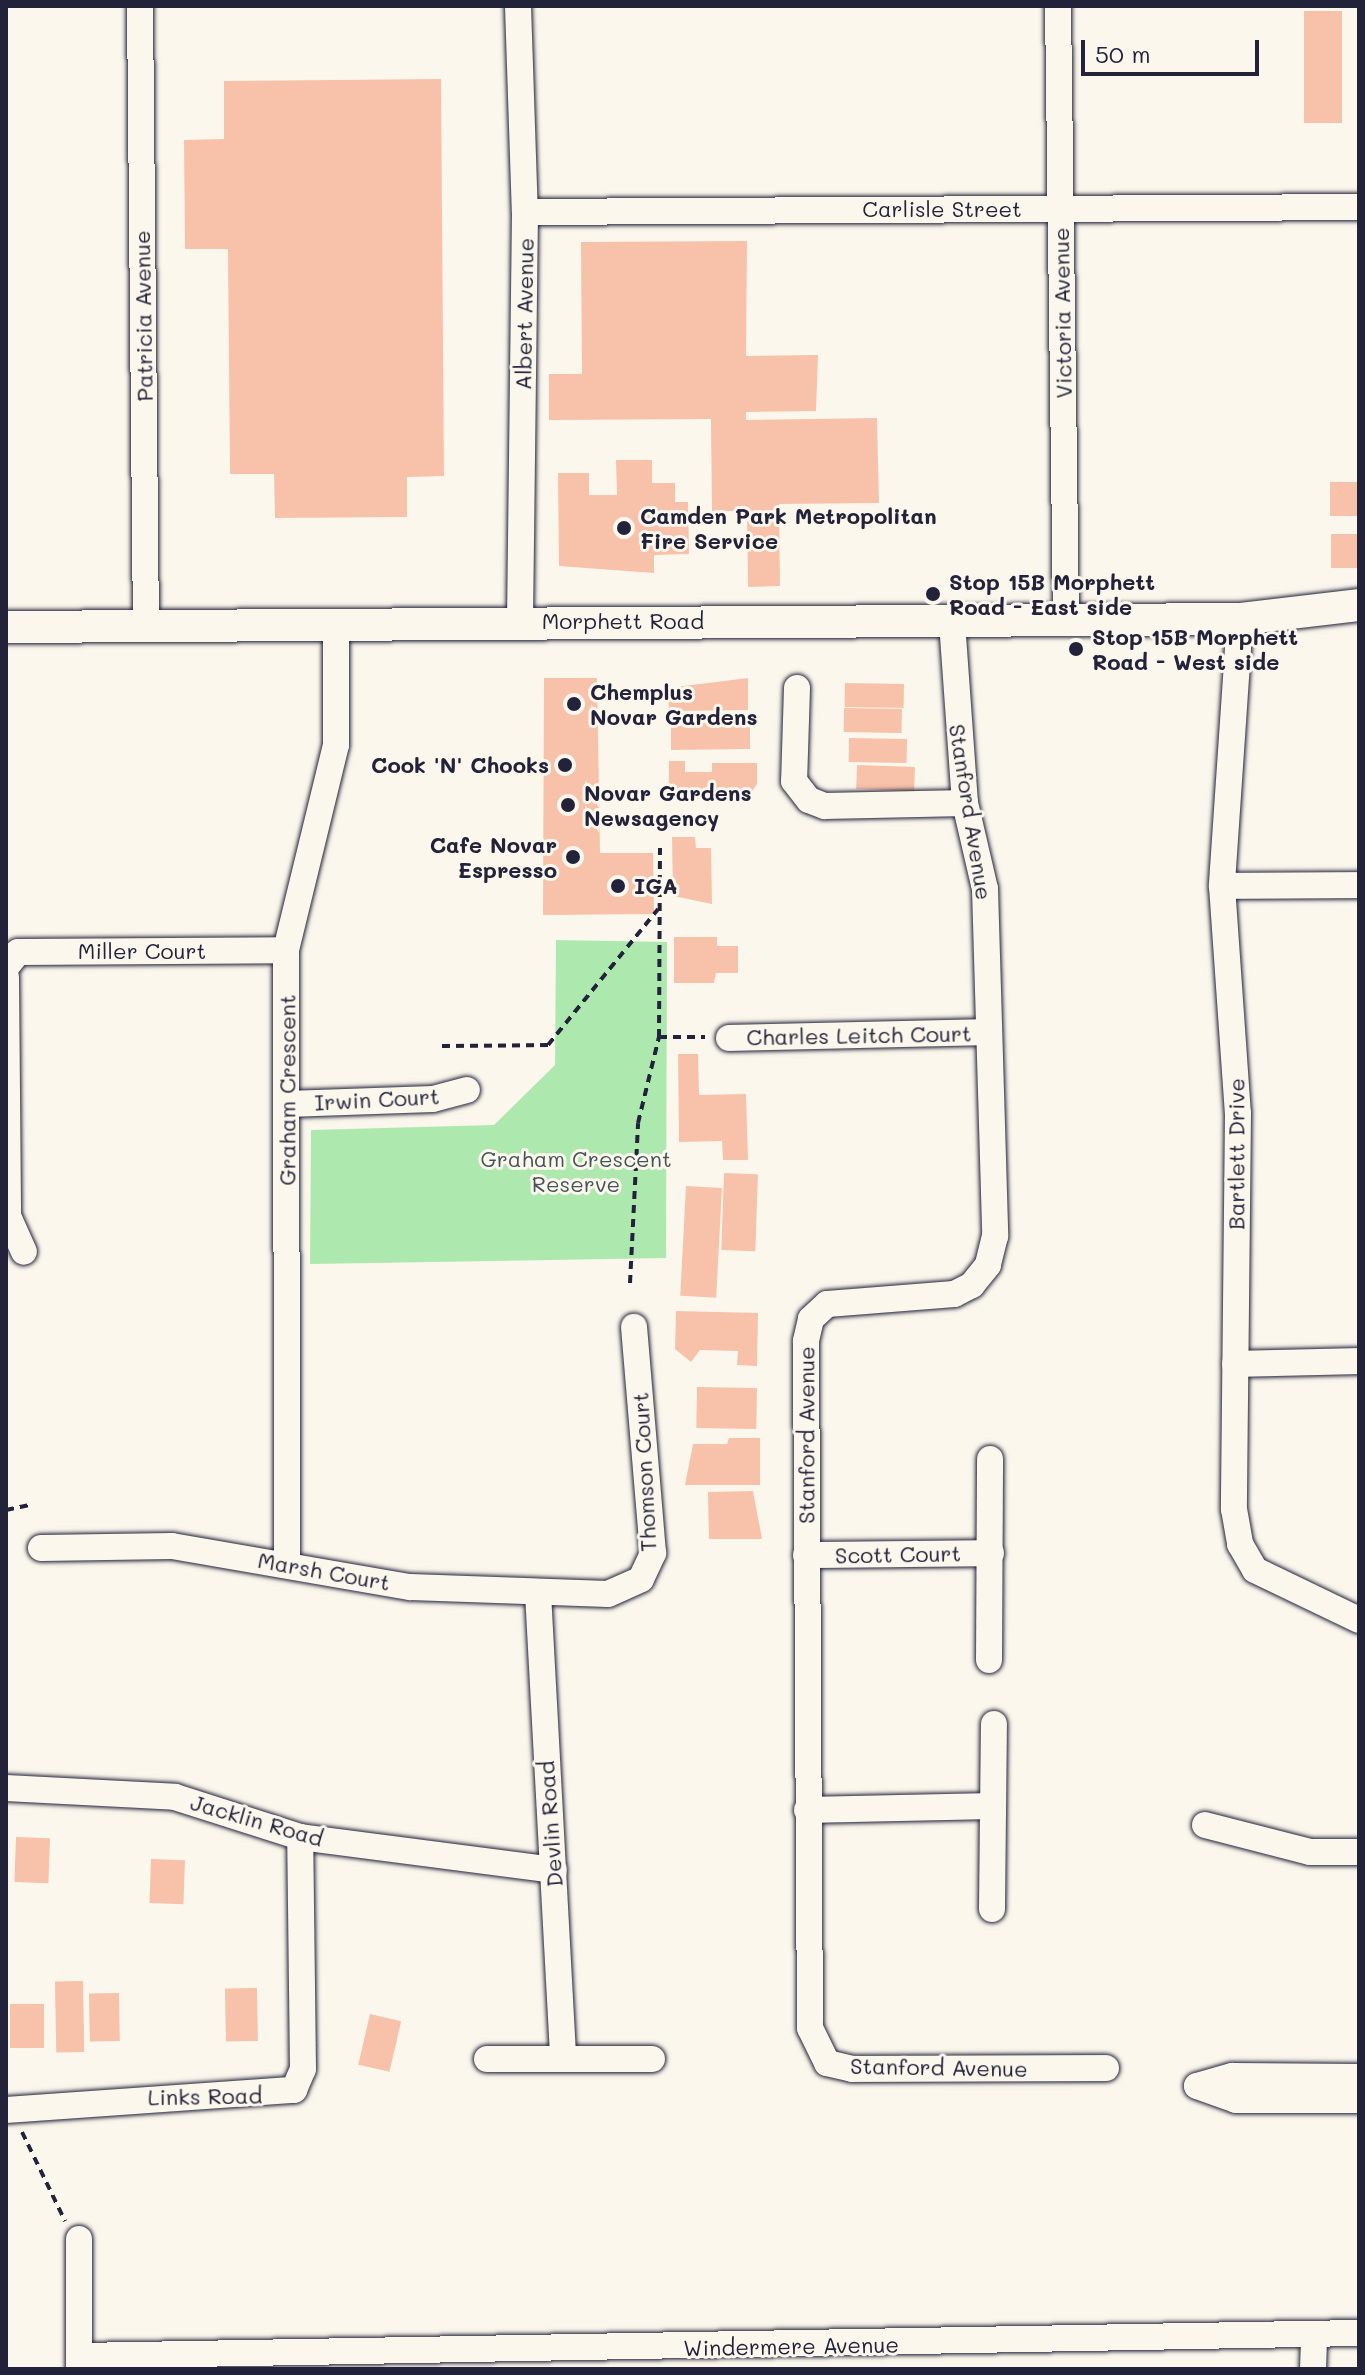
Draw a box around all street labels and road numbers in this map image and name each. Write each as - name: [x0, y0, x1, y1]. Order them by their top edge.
- street label: Carlisle Street: [862, 196, 1022, 222]
- street label: Victoria Avenue: [1047, 227, 1077, 399]
- street label: Patricia Avenue: [128, 230, 158, 402]
- street label: Albert Avenue: [509, 238, 539, 390]
- street label: Morphett Road: [542, 608, 704, 634]
- street label: Stanford Avenue: [944, 722, 998, 902]
- street label: Miller Court: [78, 938, 206, 964]
- street label: Graham Crescent: [274, 994, 300, 1186]
- street label: Charles Leitch Court: [746, 1020, 972, 1050]
- street label: Bartlett Drive: [1223, 1078, 1249, 1230]
- street label: Irwin Court: [314, 1083, 440, 1115]
- street label: Stanford Avenue: [793, 1346, 819, 1524]
- street label: Thomson Court: [627, 1392, 661, 1552]
- street label: Scott Court: [835, 1540, 961, 1568]
- street label: Marsh Court: [256, 1546, 392, 1596]
- street label: Devlin Road: [532, 1760, 568, 1888]
- street label: Jacklin Road: [188, 1788, 326, 1852]
- street label: Stanford Avenue: [850, 2052, 1028, 2082]
- street label: Links Road: [147, 2082, 263, 2110]
- street label: Windermere Avenue: [683, 2331, 899, 2361]

